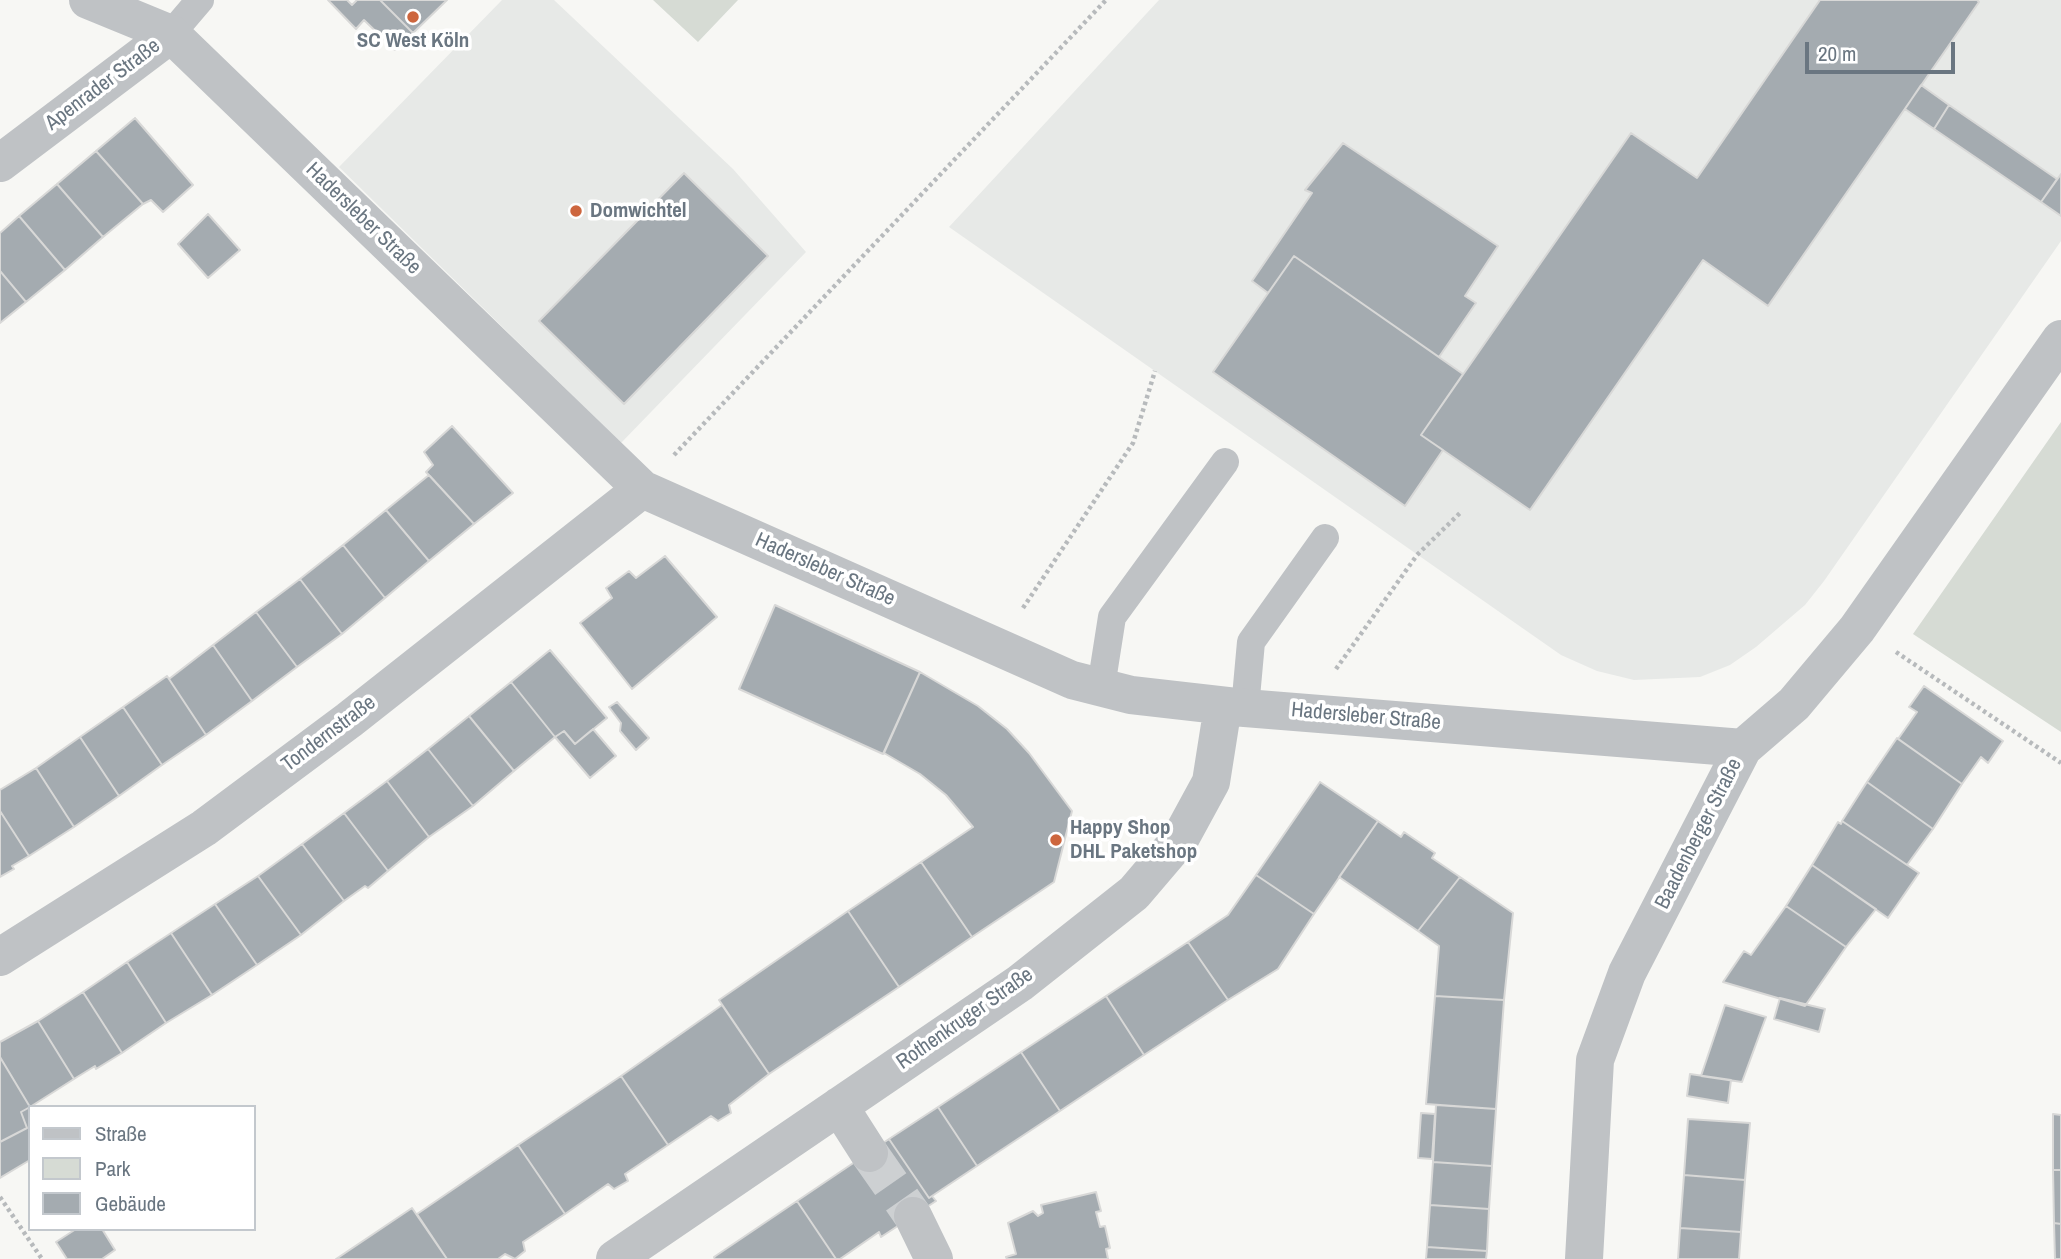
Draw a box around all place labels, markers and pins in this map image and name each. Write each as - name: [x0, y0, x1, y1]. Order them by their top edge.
- marker: SC West Köln: [405, 9, 421, 25]
- place label: SC West Köln: [357, 28, 469, 54]
- place label: Domwichtel: [590, 198, 687, 224]
- marker: Domwichtel: [568, 203, 584, 219]
- place label: Happy Shop DHL Paketshop: [1070, 815, 1197, 865]
- marker: Happy Shop DHL Paketshop: [1048, 832, 1064, 848]

